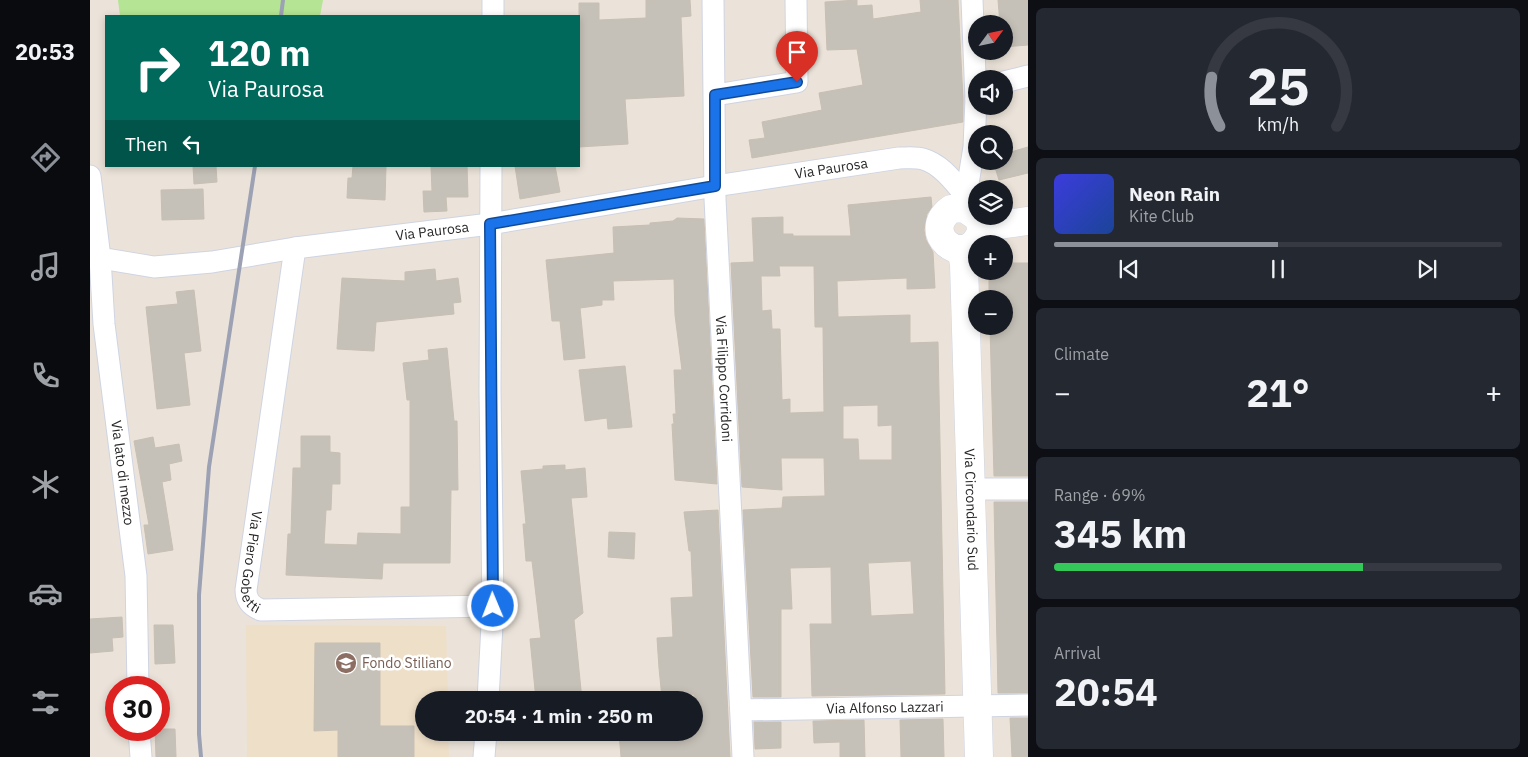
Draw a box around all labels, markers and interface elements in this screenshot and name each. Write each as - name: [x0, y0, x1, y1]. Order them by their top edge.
- north arrow: [968, 15, 1012, 60]
- map controls: [968, 15, 1013, 335]
- text: 120 m: [208, 30, 311, 76]
- pin: [776, 31, 818, 82]
- icon: right: [125, 35, 190, 100]
- text: 20:53: [15, 37, 75, 66]
- icon: arrive: [783, 38, 811, 66]
- text: 25: [1247, 52, 1309, 119]
- button: sound: [968, 70, 1013, 115]
- text: Via Paurosa: [208, 74, 324, 103]
- text: km/h: [1257, 113, 1299, 136]
- button: search: [968, 125, 1013, 170]
- icon: left: [178, 130, 206, 158]
- text: Then: [125, 132, 168, 156]
- icon: directions: [28, 140, 63, 175]
- street label: Via Paurosa: [793, 154, 870, 183]
- button: layers: [968, 180, 1013, 225]
- text: Neon Rain: [1129, 182, 1220, 206]
- text: Kite Club: [1129, 206, 1194, 226]
- street label: Via Paurosa: [394, 218, 470, 245]
- button: +: [968, 235, 1013, 280]
- icon: music: [28, 249, 63, 284]
- icon: previous: [1115, 255, 1143, 283]
- icon: pause: [1264, 255, 1292, 283]
- icon: next: [1413, 255, 1441, 283]
- button: −: [968, 290, 1013, 335]
- street label: Via Filippo Corridoni: [712, 315, 736, 442]
- text: Climate: [1054, 344, 1109, 364]
- icon: phone: [28, 358, 63, 393]
- text: 21°: [1246, 368, 1310, 417]
- text: −: [1054, 374, 1071, 411]
- text: +: [1485, 374, 1502, 411]
- street label: Via lato di mezzo: [107, 419, 138, 526]
- street label: Via Circondario Sud: [961, 448, 982, 571]
- icon: climate: [28, 467, 63, 502]
- text: Range · 69%: [1054, 485, 1146, 505]
- street label: Via Piero Gobetti: [237, 509, 266, 617]
- text: 345 km: [1054, 509, 1187, 558]
- icon: car: [28, 576, 63, 611]
- position arrow: [466, 579, 518, 631]
- text: Arrival: [1054, 643, 1101, 663]
- school or university icon: Fondo Stiliano: [334, 651, 358, 675]
- place label: Fondo Stiliano: [362, 654, 452, 672]
- text: 20:54: [1054, 667, 1158, 716]
- speed limit sign: 30: [105, 676, 170, 741]
- icon: filters: [28, 685, 63, 720]
- street label: Via Alfonso Lazzari: [826, 697, 944, 718]
- text: 20:54 · 1 min · 250 m: [465, 704, 653, 728]

